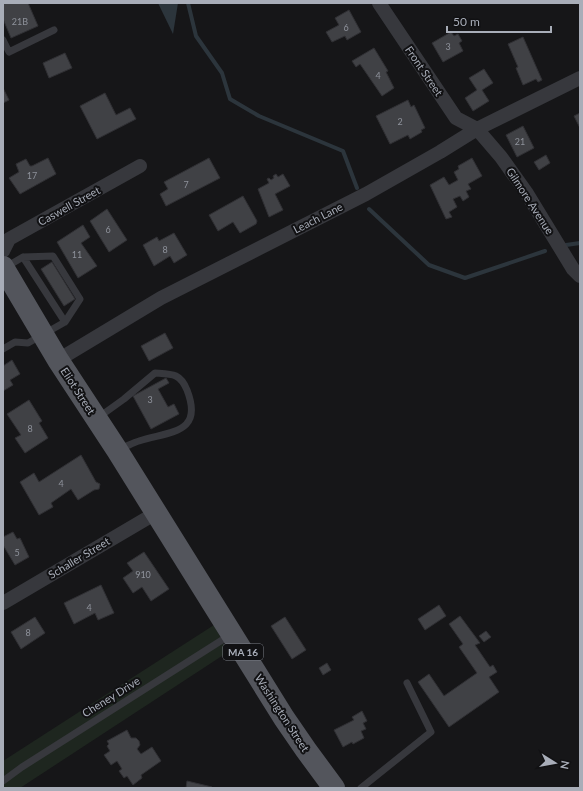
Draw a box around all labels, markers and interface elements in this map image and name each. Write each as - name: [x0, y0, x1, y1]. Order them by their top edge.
- scale bar: [447, 8, 551, 34]
- text: 50 m: [453, 14, 480, 29]
- house number: 21B: [12, 16, 28, 27]
- house number: 6: [343, 22, 349, 33]
- house number: 3: [445, 41, 451, 52]
- street label: Front Street: [403, 43, 446, 98]
- house number: 4: [375, 70, 381, 81]
- house number: 2: [397, 116, 403, 127]
- house number: 21: [515, 136, 525, 147]
- street label: Gilmore Avenue: [504, 165, 557, 237]
- house number: 17: [27, 170, 37, 181]
- house number: 7: [183, 179, 189, 190]
- street label: Caswell Street: [35, 183, 102, 228]
- street label: Leach Lane: [291, 199, 345, 236]
- house number: 6: [105, 224, 111, 235]
- house number: 8: [162, 244, 168, 255]
- house number: 11: [72, 249, 82, 260]
- street label: Eliot Street: [58, 365, 98, 417]
- house number: 3: [147, 394, 153, 405]
- house number: 8: [27, 423, 33, 434]
- house number: 4: [58, 478, 64, 489]
- street label: Schaller Street: [46, 534, 112, 581]
- house number: 5: [14, 547, 20, 558]
- house number: 910: [135, 569, 151, 580]
- house number: 4: [86, 602, 92, 613]
- house number: 8: [25, 627, 31, 638]
- road number: MA 16: [223, 644, 263, 660]
- street label: Washington Street: [253, 672, 312, 754]
- street label: Cheney Drive: [79, 674, 142, 719]
- north arrow: [535, 743, 575, 783]
- text: N: [558, 760, 572, 770]

